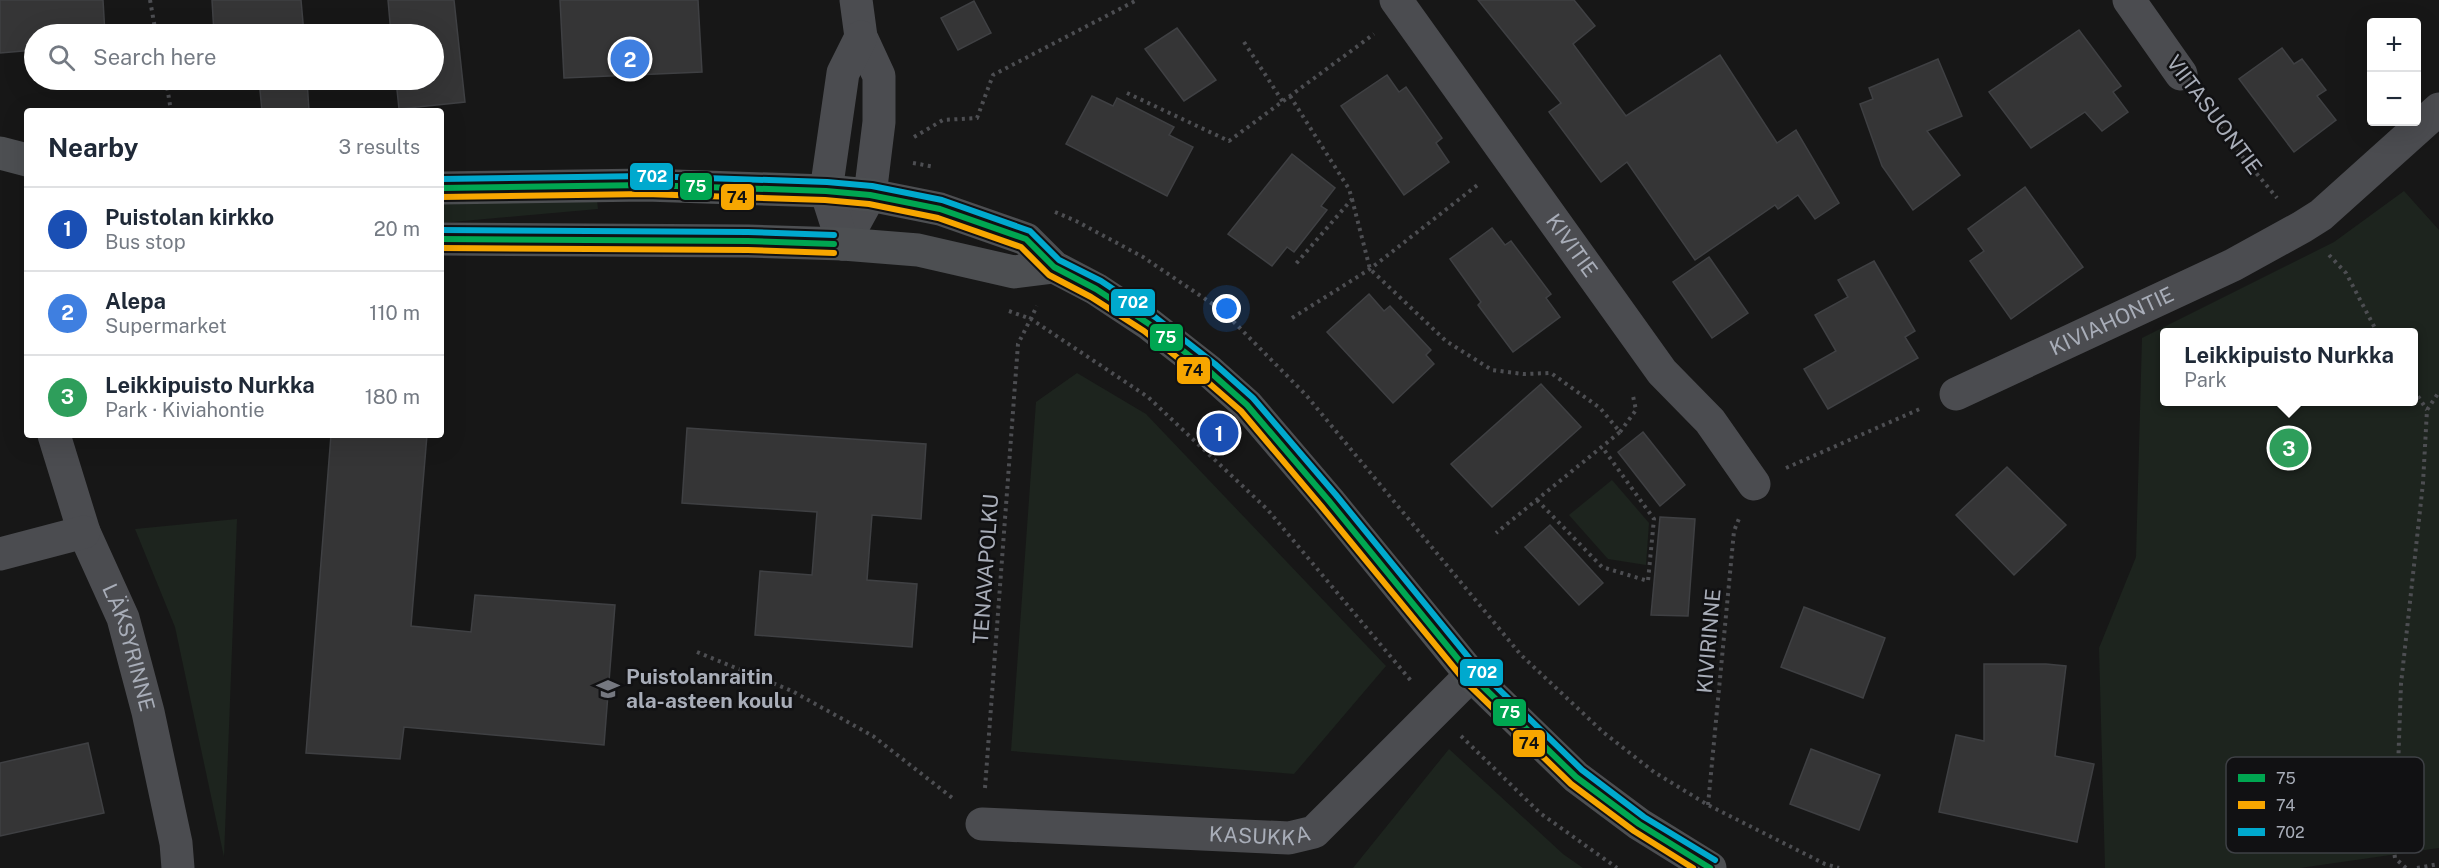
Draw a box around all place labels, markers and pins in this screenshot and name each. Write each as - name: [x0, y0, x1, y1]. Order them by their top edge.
- pin: 2: [610, 36, 650, 82]
- pin: 1: [1200, 410, 1238, 456]
- pin: 3: [2270, 426, 2308, 470]
- place label: Puistolanraitin ala-asteen koulu: [626, 664, 793, 713]
- school or university icon: Puistolanraitin ala-asteen koulu: [595, 676, 621, 702]

